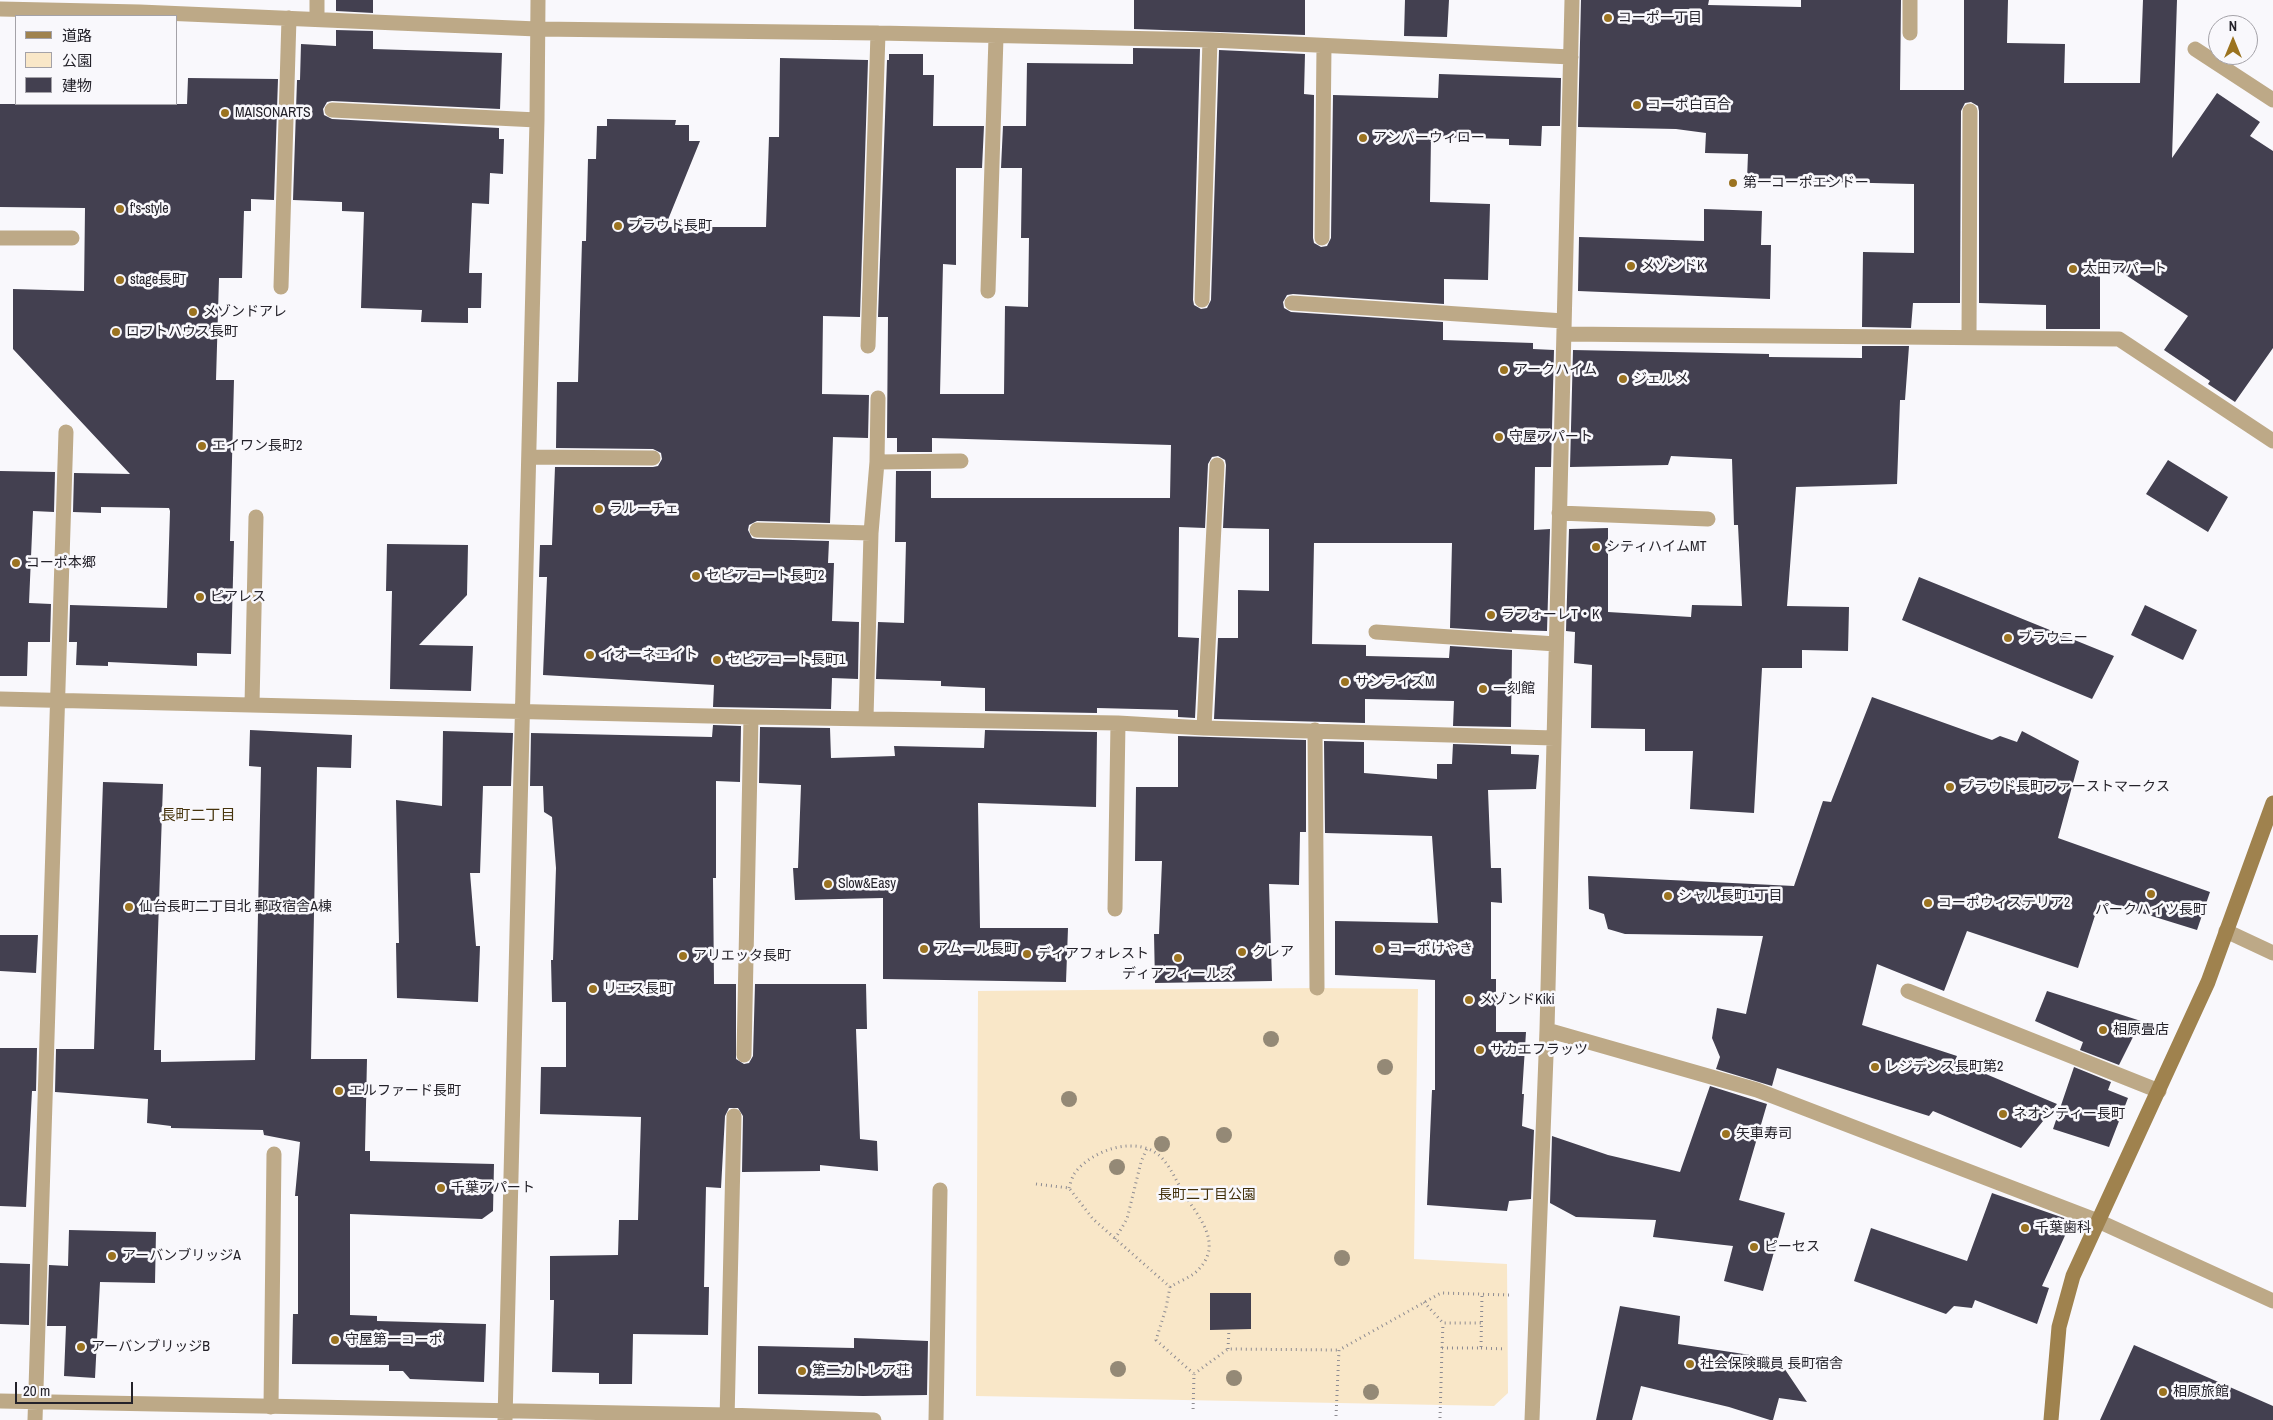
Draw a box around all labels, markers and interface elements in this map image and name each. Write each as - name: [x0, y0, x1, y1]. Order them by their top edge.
- place label: コーポ一丁目: [1618, 10, 1702, 26]
- marker: コーポ一丁目: [1602, 12, 1614, 24]
- legend: [15, 15, 178, 105]
- north arrow: [2208, 15, 2258, 65]
- text: N: [2229, 17, 2237, 35]
- text: 道路: [62, 25, 92, 46]
- text: 公園: [62, 50, 92, 71]
- text: 建物: [62, 75, 92, 96]
- place label: コーポ白百合: [1647, 97, 1731, 113]
- marker: コーポ白百合: [1631, 99, 1643, 111]
- place label: MAISONARTS: [235, 105, 311, 121]
- marker: MAISONARTS: [219, 107, 231, 119]
- place label: アンバーウィロー: [1373, 130, 1485, 146]
- marker: アンバーウィロー: [1357, 132, 1369, 144]
- place label: 第一コーポエンドー: [1743, 175, 1869, 191]
- marker: 第一コーポエンドー: [1727, 177, 1739, 189]
- place label: f's-style: [130, 201, 169, 217]
- marker: f's-style: [114, 203, 126, 215]
- place label: プラウド長町: [628, 218, 712, 234]
- marker: プラウド長町: [612, 220, 624, 232]
- place label: メゾンドK: [1641, 258, 1705, 274]
- marker: メゾンドK: [1625, 260, 1637, 272]
- place label: 太田アパート: [2083, 261, 2167, 277]
- marker: 太田アパート: [2067, 263, 2079, 275]
- place label: stage長町: [130, 272, 186, 288]
- marker: stage長町: [114, 274, 126, 286]
- place label: メゾンドアレ: [203, 304, 287, 320]
- marker: メゾンドアレ: [187, 306, 199, 318]
- place label: ロフトハウス長町: [126, 324, 238, 340]
- marker: ロフトハウス長町: [110, 326, 122, 338]
- place label: アークハイム: [1514, 362, 1597, 378]
- marker: アークハイム: [1498, 364, 1510, 376]
- place label: ジェルメ: [1633, 371, 1689, 387]
- marker: ジェルメ: [1617, 373, 1629, 385]
- place label: 守屋アパート: [1509, 429, 1593, 445]
- marker: 守屋アパート: [1493, 431, 1505, 443]
- place label: エイワン長町2: [212, 438, 302, 454]
- marker: エイワン長町2: [196, 440, 208, 452]
- place label: ラルーチェ: [609, 501, 679, 517]
- marker: ラルーチェ: [593, 503, 605, 515]
- place label: シティハイムMT: [1606, 539, 1707, 555]
- marker: シティハイムMT: [1590, 541, 1602, 553]
- place label: コーポ本郷: [26, 555, 96, 571]
- marker: コーポ本郷: [10, 557, 22, 569]
- place label: セピアコート長町2: [706, 568, 824, 584]
- marker: セピアコート長町2: [690, 570, 702, 582]
- place label: ピアレス: [210, 589, 266, 605]
- marker: ピアレス: [194, 591, 206, 603]
- place label: ラフォーレT・K: [1501, 607, 1600, 623]
- marker: ラフォーレT・K: [1485, 609, 1497, 621]
- place label: ブラウニー: [2018, 630, 2088, 646]
- marker: ブラウニー: [2002, 632, 2014, 644]
- place label: イオーネエイト: [600, 647, 698, 663]
- marker: イオーネエイト: [584, 649, 596, 661]
- place label: セピアコート長町1: [727, 652, 845, 668]
- marker: セピアコート長町1: [711, 654, 723, 666]
- place label: サンライズM: [1355, 674, 1435, 690]
- marker: サンライズM: [1339, 676, 1351, 688]
- place label: 一刻館: [1493, 681, 1535, 697]
- marker: 一刻館: [1477, 683, 1489, 695]
- place label: プラウド長町ファーストマークス: [1960, 779, 2170, 795]
- marker: プラウド長町ファーストマークス: [1944, 781, 1956, 793]
- district label: 長町二丁目: [161, 807, 235, 825]
- place label: Slow&Easy: [838, 876, 896, 892]
- marker: Slow&Easy: [822, 878, 834, 890]
- place label: シャル長町1丁目: [1678, 888, 1782, 904]
- marker: パークハイツ長町: [2145, 888, 2157, 900]
- marker: シャル長町1丁目: [1662, 890, 1674, 902]
- place label: コーポウィステリア2: [1938, 895, 2070, 911]
- marker: コーポウィステリア2: [1922, 897, 1934, 909]
- place label: 仙台長町二丁目北 郵政宿舎A棟: [139, 899, 332, 915]
- marker: 仙台長町二丁目北 郵政宿舎A棟: [123, 901, 135, 913]
- place label: パークハイツ長町: [2095, 902, 2207, 918]
- place label: アムール長町: [934, 941, 1018, 957]
- place label: コーポけやき: [1389, 941, 1473, 957]
- marker: アムール長町: [918, 943, 930, 955]
- marker: コーポけやき: [1373, 943, 1385, 955]
- place label: クレア: [1252, 944, 1294, 960]
- place label: ディアフォレスト: [1037, 946, 1149, 962]
- marker: クレア: [1236, 946, 1248, 958]
- place label: アリエッタ長町: [693, 948, 791, 964]
- marker: ディアフォレスト: [1021, 948, 1033, 960]
- marker: アリエッタ長町: [677, 950, 689, 962]
- marker: ディアフィールズ: [1172, 952, 1184, 964]
- place label: ディアフィールズ: [1122, 966, 1234, 982]
- place label: リエス長町: [603, 981, 673, 997]
- marker: リエス長町: [587, 983, 599, 995]
- place label: メゾンドKiki: [1479, 992, 1555, 1008]
- marker: メゾンドKiki: [1463, 994, 1475, 1006]
- place label: 相原畳店: [2113, 1022, 2169, 1038]
- marker: 相原畳店: [2097, 1024, 2109, 1036]
- place label: サカエフラッツ: [1490, 1042, 1588, 1058]
- marker: サカエフラッツ: [1474, 1044, 1486, 1056]
- place label: レジデンス長町第2: [1885, 1059, 2003, 1075]
- marker: レジデンス長町第2: [1869, 1061, 1881, 1073]
- place label: エルファード長町: [349, 1083, 461, 1099]
- marker: エルファード長町: [333, 1085, 345, 1097]
- place label: ネオシティー長町: [2013, 1106, 2125, 1122]
- marker: ネオシティー長町: [1997, 1108, 2009, 1120]
- place label: 矢車寿司: [1736, 1126, 1792, 1142]
- marker: 矢車寿司: [1720, 1128, 1732, 1140]
- place label: 千葉アパート: [451, 1180, 535, 1196]
- marker: 千葉アパート: [435, 1182, 447, 1194]
- park label: 長町二丁目公園: [1158, 1187, 1256, 1203]
- place label: 千葉歯科: [2035, 1220, 2091, 1236]
- marker: 千葉歯科: [2019, 1222, 2031, 1234]
- place label: ピーセス: [1764, 1239, 1820, 1255]
- marker: ピーセス: [1748, 1241, 1760, 1253]
- place label: アーバンブリッジA: [122, 1248, 241, 1264]
- marker: アーバンブリッジA: [106, 1250, 118, 1262]
- place label: 守屋第一コーポ: [345, 1332, 443, 1348]
- marker: 守屋第一コーポ: [329, 1334, 341, 1346]
- place label: アーバンブリッジB: [91, 1339, 210, 1355]
- marker: アーバンブリッジB: [75, 1341, 87, 1353]
- place label: 社会保険職員 長町宿舎: [1700, 1356, 1843, 1372]
- marker: 社会保険職員 長町宿舎: [1684, 1358, 1696, 1370]
- place label: 第二カトレア荘: [812, 1363, 910, 1379]
- marker: 第二カトレア荘: [796, 1365, 808, 1377]
- scale bar: [18, 1372, 135, 1404]
- text: 20 m: [23, 1380, 50, 1401]
- place label: 相原旅館: [2173, 1384, 2229, 1400]
- marker: 相原旅館: [2157, 1386, 2169, 1398]

